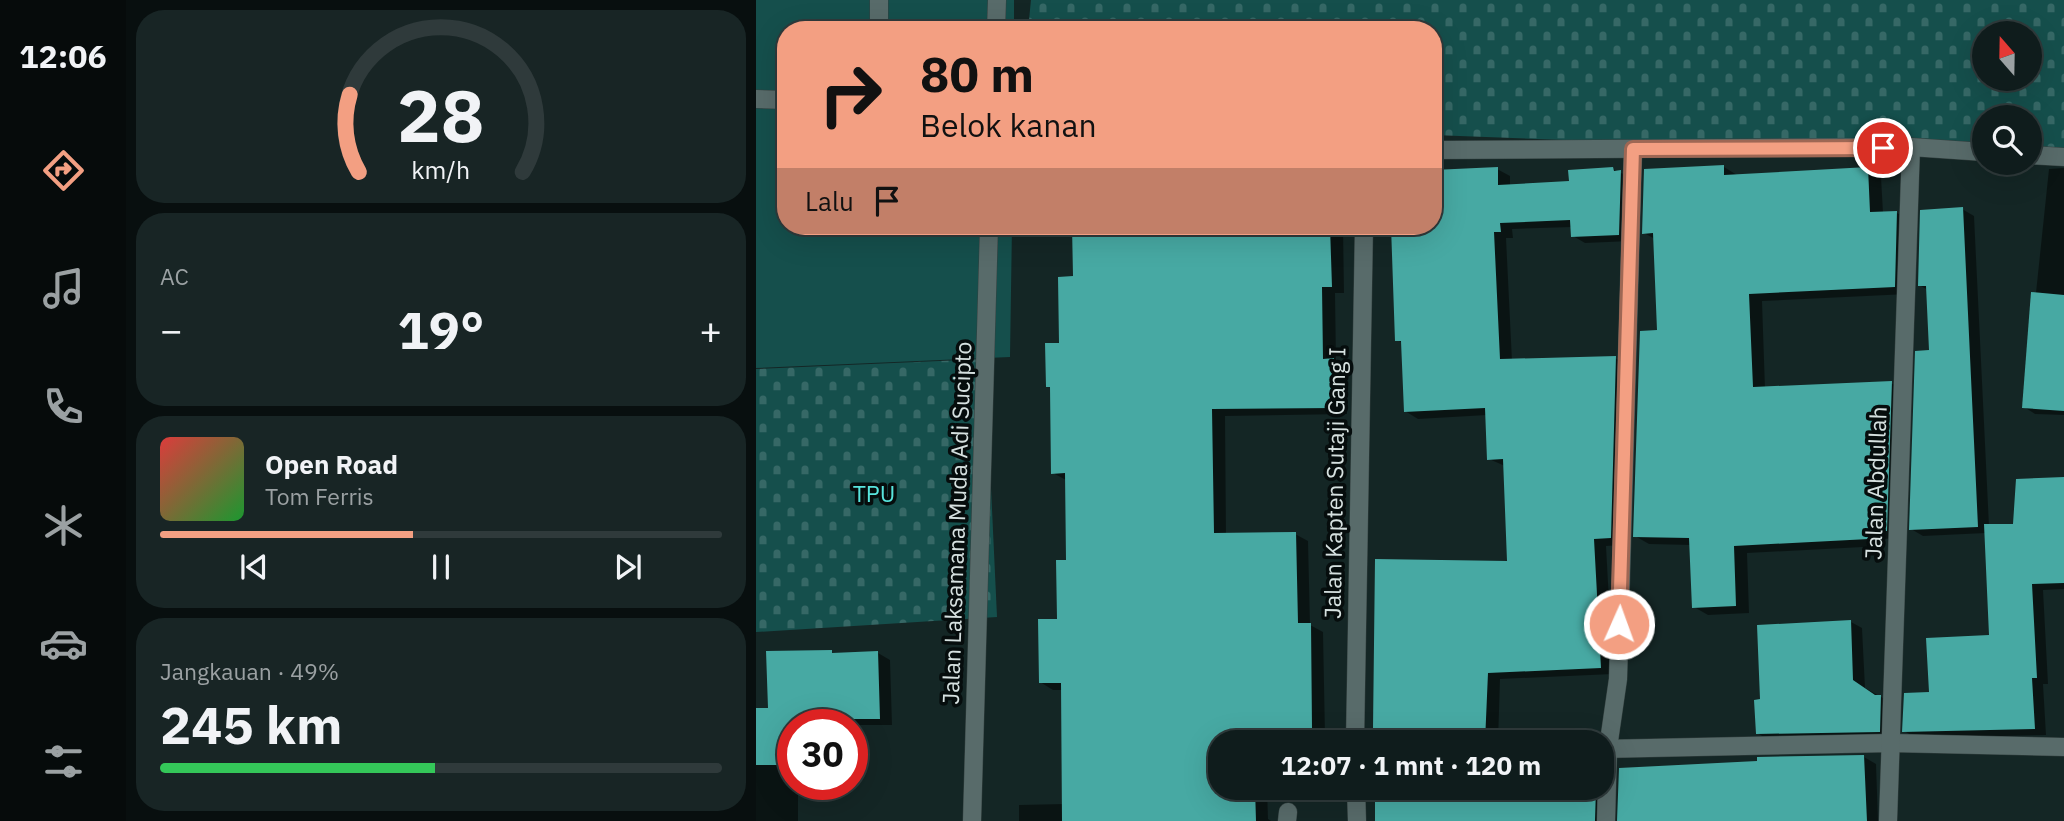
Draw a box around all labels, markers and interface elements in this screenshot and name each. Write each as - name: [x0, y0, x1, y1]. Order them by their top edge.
- north arrow: [1972, 21, 2042, 91]
- map controls: [1972, 21, 2042, 175]
- text: 12:06: [19, 35, 107, 77]
- text: 80 m: [920, 42, 1034, 105]
- icon: right: [805, 49, 896, 140]
- text: 28: [397, 68, 485, 163]
- text: Belok kanan: [920, 104, 1097, 146]
- button: search: [1972, 105, 2042, 175]
- pin: [1853, 118, 1913, 178]
- icon: arrive: [1864, 129, 1902, 167]
- icon: directions: [39, 146, 88, 195]
- text: km/h: [412, 153, 470, 186]
- icon: arrive: [868, 182, 906, 220]
- text: Lalu: [805, 184, 854, 218]
- text: AC: [160, 261, 189, 291]
- icon: music: [39, 264, 88, 313]
- text: 19°: [398, 296, 484, 363]
- text: −: [160, 305, 183, 354]
- text: +: [699, 305, 722, 354]
- street label: Jalan Laksamana Muda Adi Sucipto: [935, 341, 977, 705]
- street label: Jalan Kapten Sutaji Gang I: [1317, 347, 1351, 619]
- icon: phone: [39, 382, 88, 431]
- street label: Jalan Abdullah: [1857, 406, 1893, 560]
- text: Open Road: [265, 447, 398, 481]
- park label: TPU: [853, 478, 895, 508]
- text: Tom Ferris: [265, 481, 374, 511]
- icon: climate: [39, 501, 88, 550]
- icon: previous: [235, 548, 273, 586]
- icon: pause: [422, 548, 460, 586]
- icon: next: [609, 548, 647, 586]
- position arrow: [1582, 587, 1656, 661]
- icon: car: [39, 619, 88, 668]
- text: Jangkauan · 49%: [160, 656, 339, 686]
- text: 245 km: [160, 691, 342, 758]
- speed limit sign: 30: [777, 709, 868, 800]
- icon: filters: [39, 737, 88, 786]
- text: 12:07 · 1 mnt · 120 m: [1281, 748, 1541, 782]

